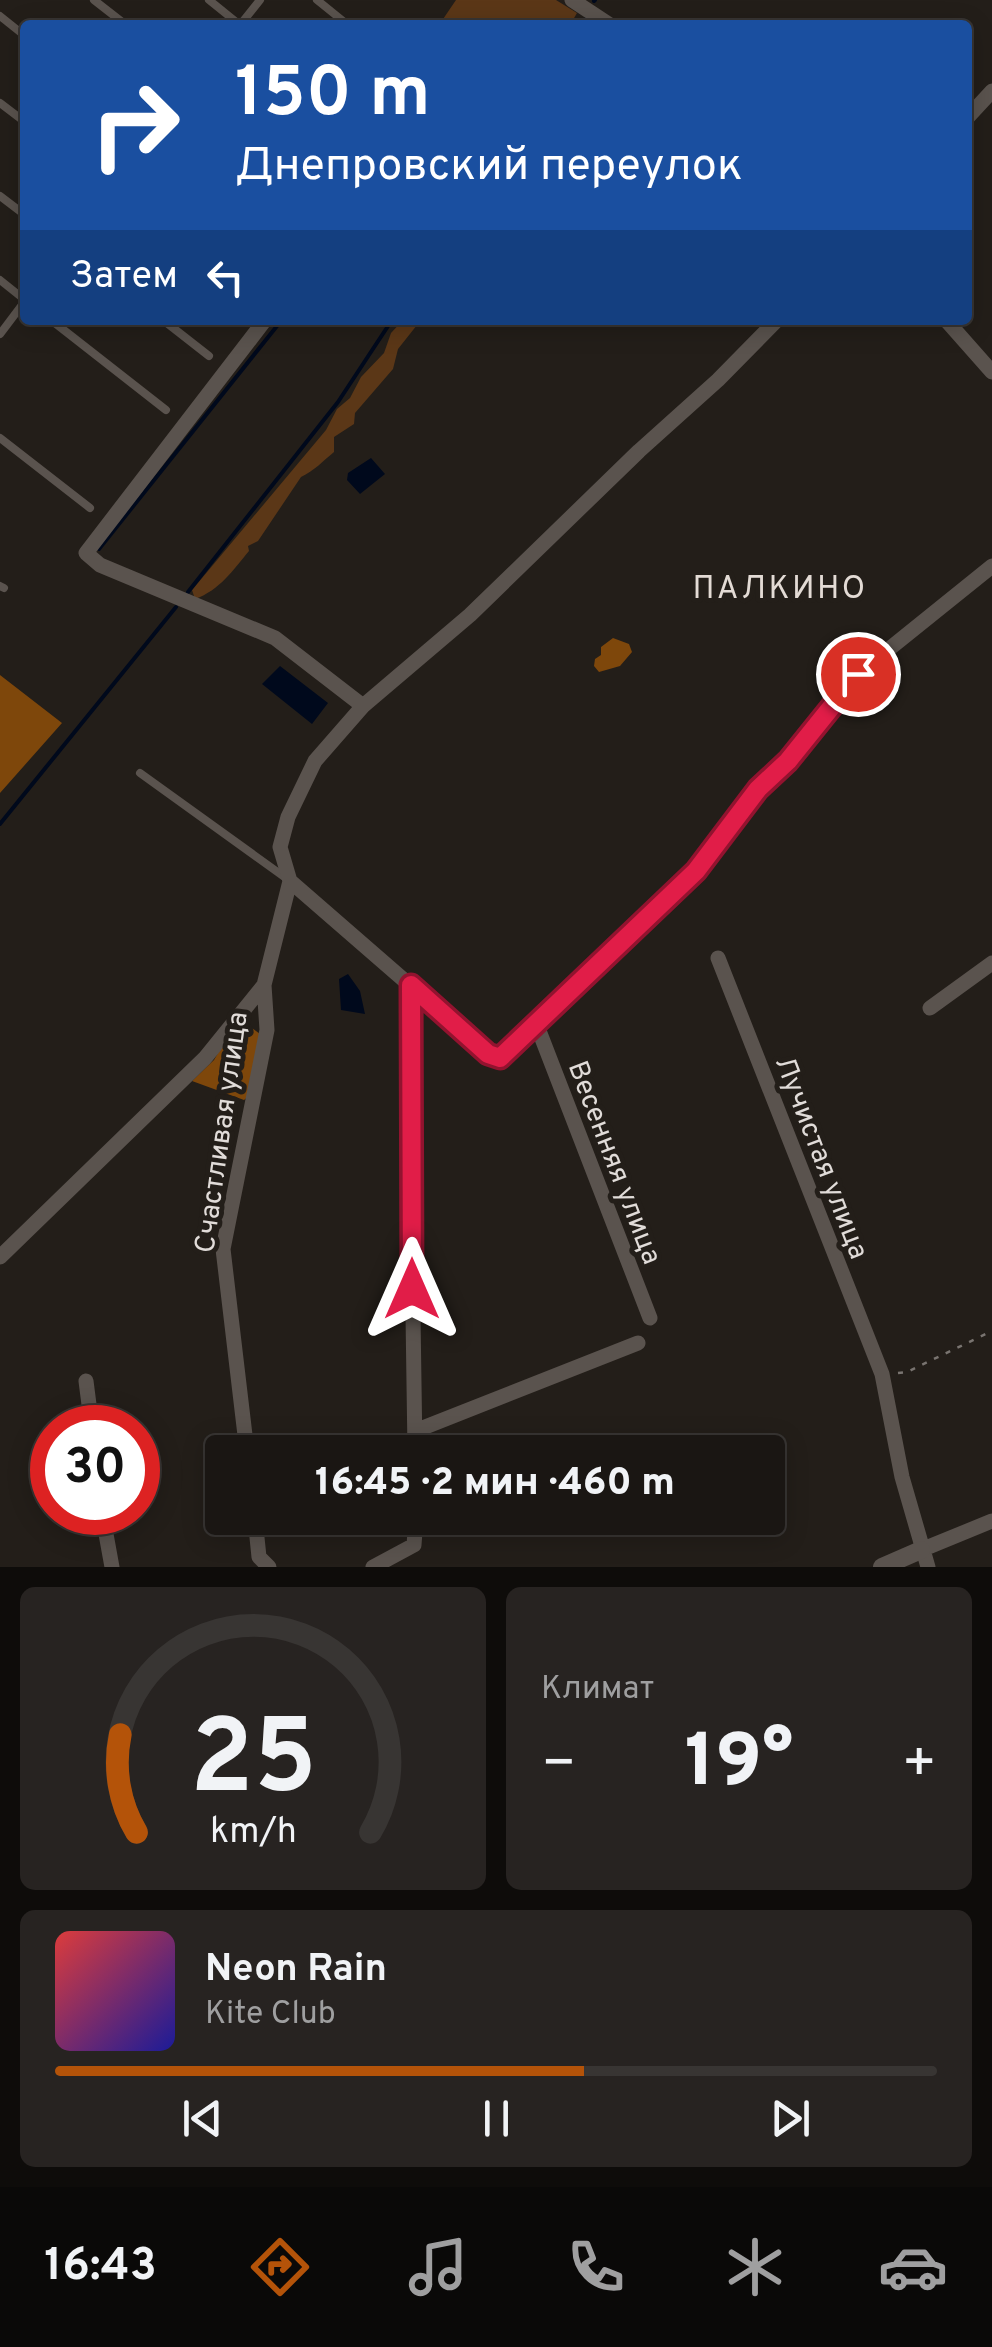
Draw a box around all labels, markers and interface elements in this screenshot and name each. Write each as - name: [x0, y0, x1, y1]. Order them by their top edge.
- text: 150 m: [235, 52, 430, 141]
- icon: right: [70, 60, 200, 190]
- text: Днепровский переулок: [235, 139, 743, 196]
- icon: left: [198, 250, 253, 305]
- text: Затем: [70, 253, 178, 302]
- district label: ПАЛКИНО: [692, 570, 868, 610]
- pin: [816, 632, 901, 717]
- icon: arrive: [831, 647, 886, 702]
- street label: Счастливая улица: [188, 1009, 258, 1255]
- street label: Лучистая улица: [765, 1051, 875, 1265]
- street label: Весенняя улица: [558, 1056, 669, 1270]
- position arrow: [360, 1237, 464, 1341]
- speed limit sign: 30: [30, 1405, 160, 1535]
- text: 16:45 · 2 мин · 460 m: [315, 1460, 675, 1509]
- text: Климат: [541, 1670, 654, 1710]
- text: 25: [189, 1698, 317, 1830]
- text: 19°: [685, 1718, 793, 1813]
- text: −: [541, 1731, 576, 1801]
- text: +: [902, 1731, 937, 1801]
- text: km/h: [210, 1810, 296, 1856]
- text: Neon Rain: [205, 1946, 387, 1995]
- text: Kite Club: [205, 1995, 336, 2035]
- icon: previous: [175, 2091, 230, 2146]
- icon: pause: [469, 2091, 524, 2146]
- icon: next: [763, 2091, 818, 2146]
- icon: directions: [245, 2232, 315, 2302]
- icon: music: [403, 2232, 473, 2302]
- icon: phone: [561, 2232, 631, 2302]
- icon: climate: [720, 2232, 790, 2302]
- icon: car: [878, 2232, 948, 2302]
- text: 16:43: [44, 2239, 157, 2296]

